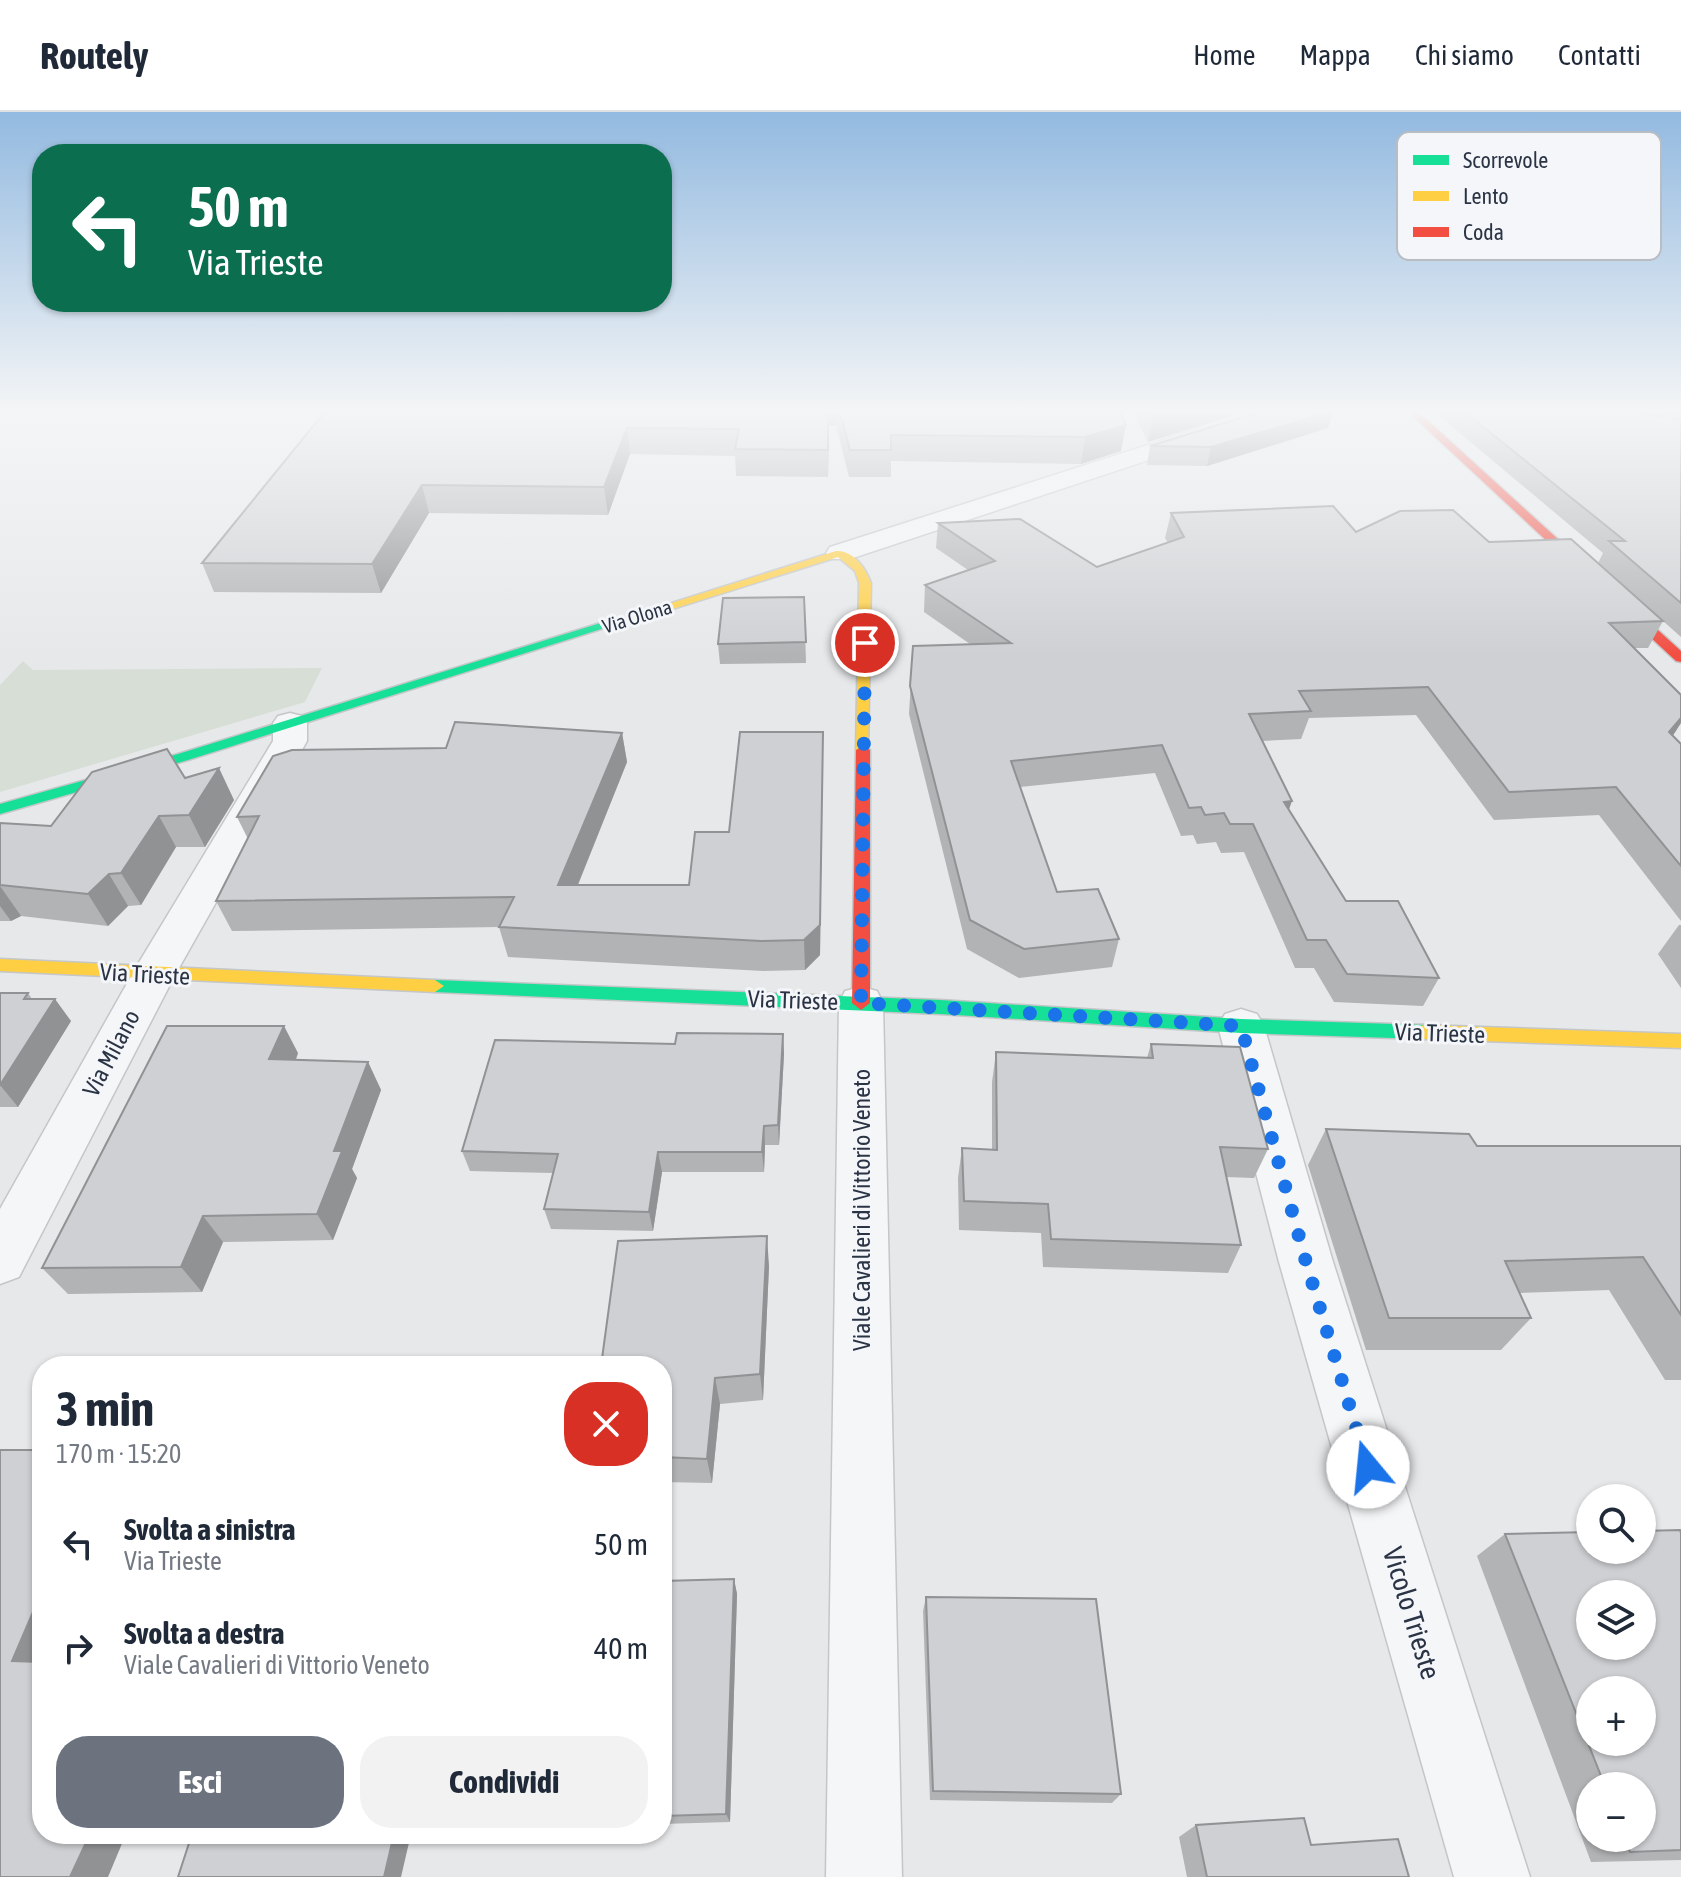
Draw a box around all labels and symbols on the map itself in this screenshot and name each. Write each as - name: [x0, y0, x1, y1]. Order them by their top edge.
- legend: [1397, 132, 1661, 260]
- text: Scorrevole: [1463, 147, 1548, 173]
- text: Lento: [1463, 183, 1509, 209]
- text: Coda: [1463, 219, 1504, 245]
- street label: Via Olona: [599, 595, 675, 637]
- pin: [831, 609, 899, 677]
- street label: Via Trieste: [99, 958, 191, 990]
- street label: Via Trieste: [747, 985, 839, 1015]
- street label: Via Milano: [77, 1005, 145, 1101]
- street label: Via Trieste: [1394, 1018, 1486, 1048]
- street label: Viale Cavalieri di Vittorio Veneto: [848, 1069, 875, 1351]
- position arrow: [1326, 1425, 1410, 1509]
- street label: Vicolo Trieste: [1377, 1543, 1447, 1683]

